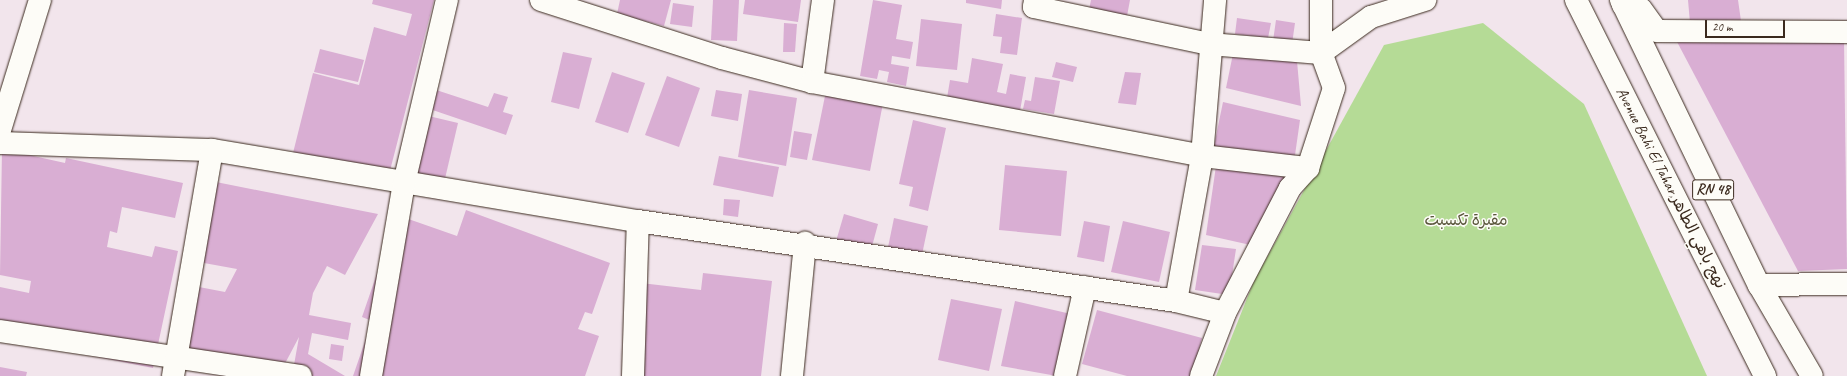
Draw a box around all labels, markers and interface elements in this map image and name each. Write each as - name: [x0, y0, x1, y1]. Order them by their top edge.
- scale bar: [1707, 12, 1787, 38]
- text: 20 m: [1712, 19, 1732, 35]
- street label: Avenue Bahi El Tahar,نهج باهي الطاهر: [1612, 84, 1730, 292]
- road number: RN 48: [1692, 177, 1734, 203]
- park label: مقبرة تكسبت: [1424, 210, 1508, 230]

